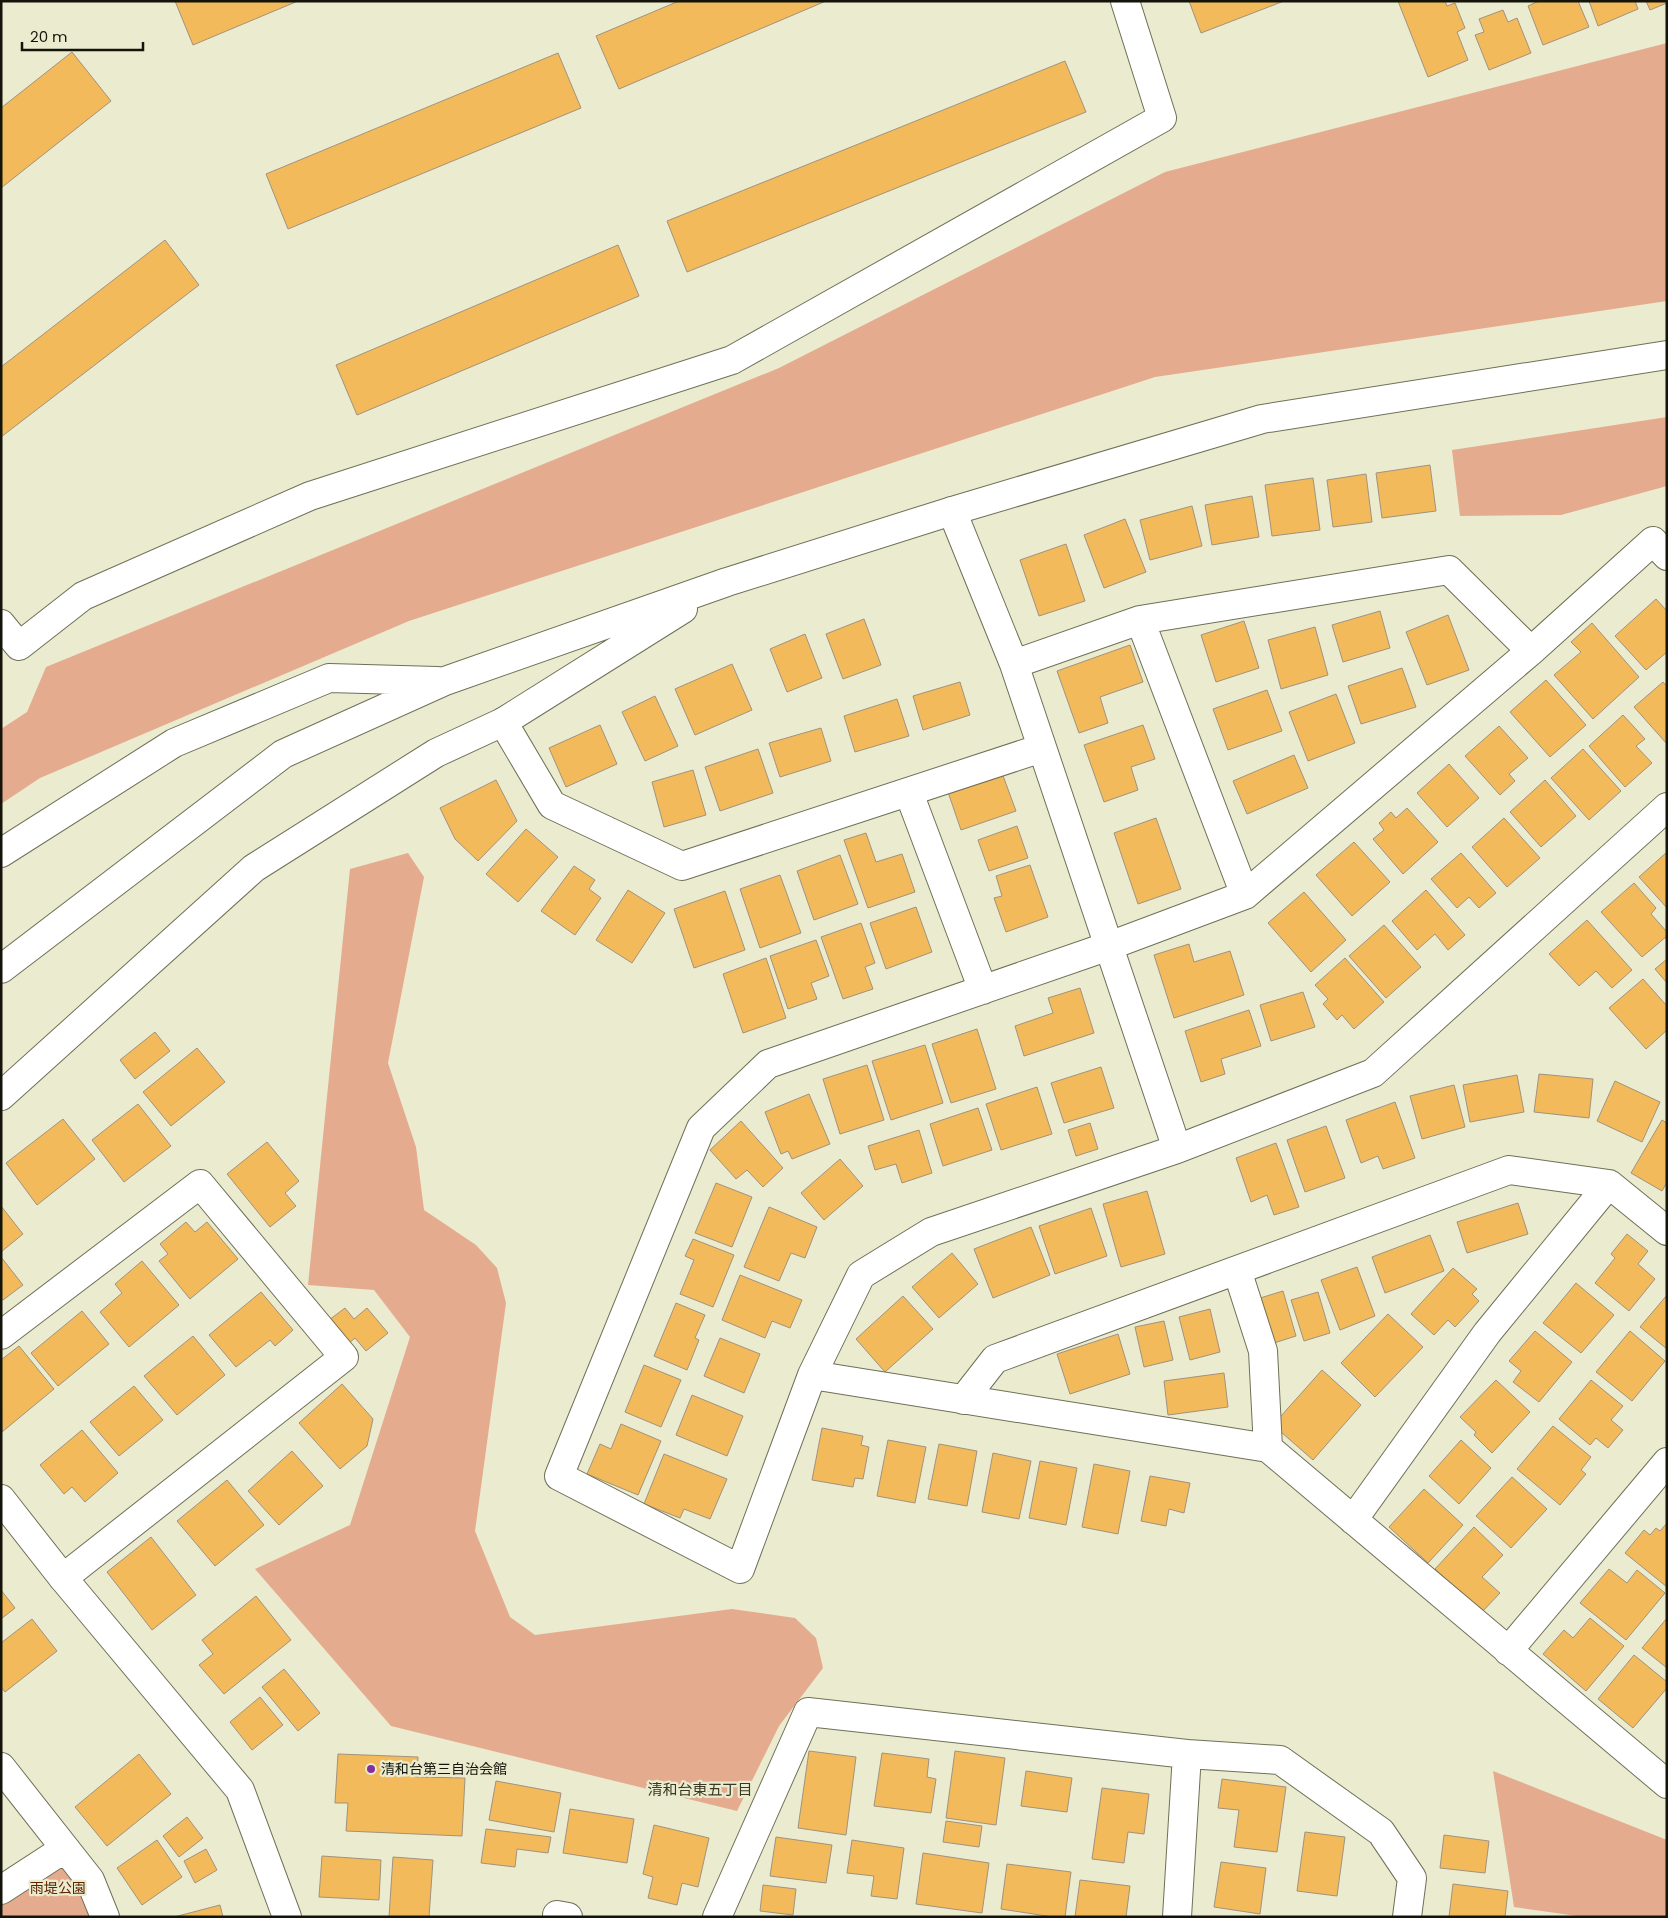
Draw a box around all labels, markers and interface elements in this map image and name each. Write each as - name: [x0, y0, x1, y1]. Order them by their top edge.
- scale bar: [22, 20, 144, 52]
- text: 20 m: [30, 26, 68, 47]
- place label: 清和台第三自治会館: [381, 1759, 507, 1779]
- marker: 清和台第三自治会館: [365, 1763, 377, 1775]
- district label: 清和台東五丁目: [647, 1779, 753, 1800]
- park label: 雨堤公園: [30, 1878, 86, 1898]

